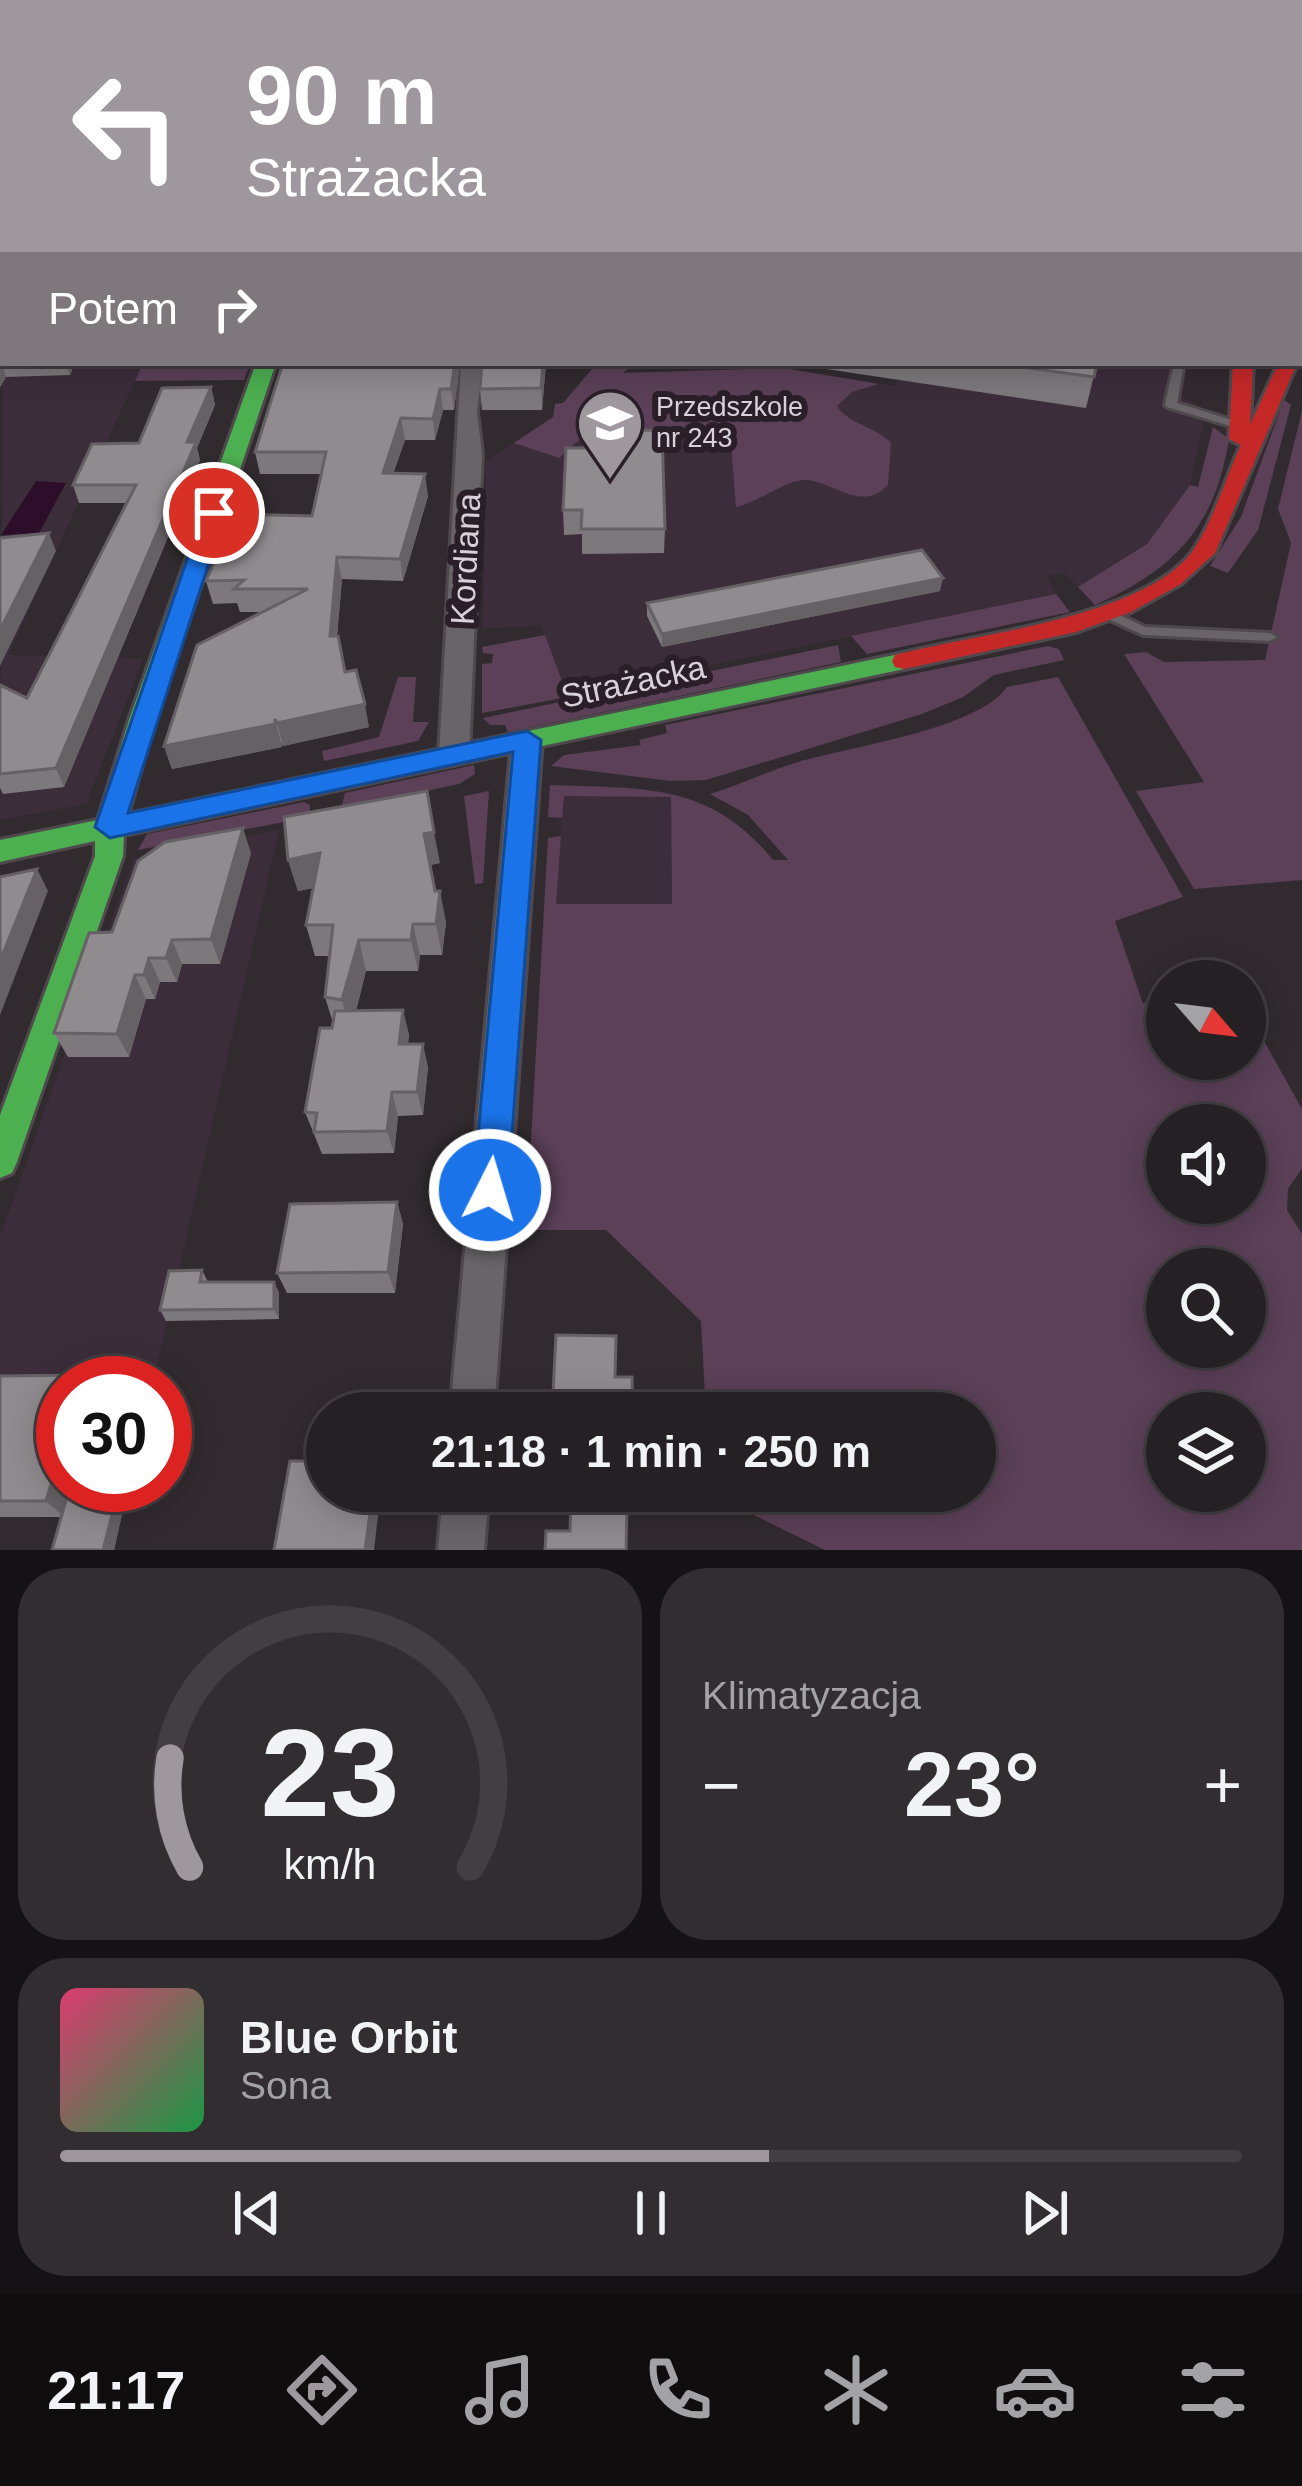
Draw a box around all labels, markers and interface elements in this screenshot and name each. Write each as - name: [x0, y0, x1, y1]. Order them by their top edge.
- icon: left: [48, 48, 204, 204]
- text: 90 m: [246, 48, 437, 142]
- text: Strażacka: [246, 147, 486, 207]
- icon: right: [202, 276, 268, 342]
- text: Potem: [48, 283, 178, 334]
- school or university icon: Przedszkole nr 243: [575, 388, 645, 482]
- place label: Przedszkole nr 243: [656, 392, 803, 453]
- pin: [163, 462, 265, 564]
- icon: arrive: [181, 480, 247, 546]
- street label: Kordiana: [444, 491, 487, 626]
- street label: Strażacka: [557, 648, 709, 715]
- north arrow: [1146, 960, 1266, 1080]
- map controls: [1146, 960, 1266, 1512]
- button: sound: [1146, 1104, 1266, 1224]
- position arrow: [427, 1127, 553, 1253]
- button: search: [1146, 1248, 1266, 1368]
- speed limit sign: 30: [36, 1356, 192, 1512]
- button: layers: [1146, 1392, 1266, 1512]
- text: 21:18 · 1 min · 250 m: [431, 1426, 871, 1477]
- text: Klimatyzacja: [702, 1674, 921, 1717]
- text: 23: [261, 1703, 399, 1842]
- text: 23°: [904, 1735, 1040, 1835]
- text: −: [702, 1748, 741, 1822]
- text: +: [1203, 1748, 1242, 1822]
- text: km/h: [284, 1840, 376, 1888]
- text: Blue Orbit: [240, 2012, 458, 2063]
- text: Sona: [240, 2064, 331, 2107]
- icon: previous: [224, 2180, 290, 2246]
- icon: pause: [618, 2180, 684, 2246]
- icon: next: [1012, 2180, 1078, 2246]
- icon: directions: [280, 2348, 364, 2432]
- icon: music: [458, 2348, 542, 2432]
- icon: phone: [636, 2348, 720, 2432]
- icon: climate: [814, 2348, 898, 2432]
- icon: car: [993, 2348, 1077, 2432]
- icon: filters: [1171, 2348, 1255, 2432]
- text: 21:17: [47, 2360, 185, 2420]

